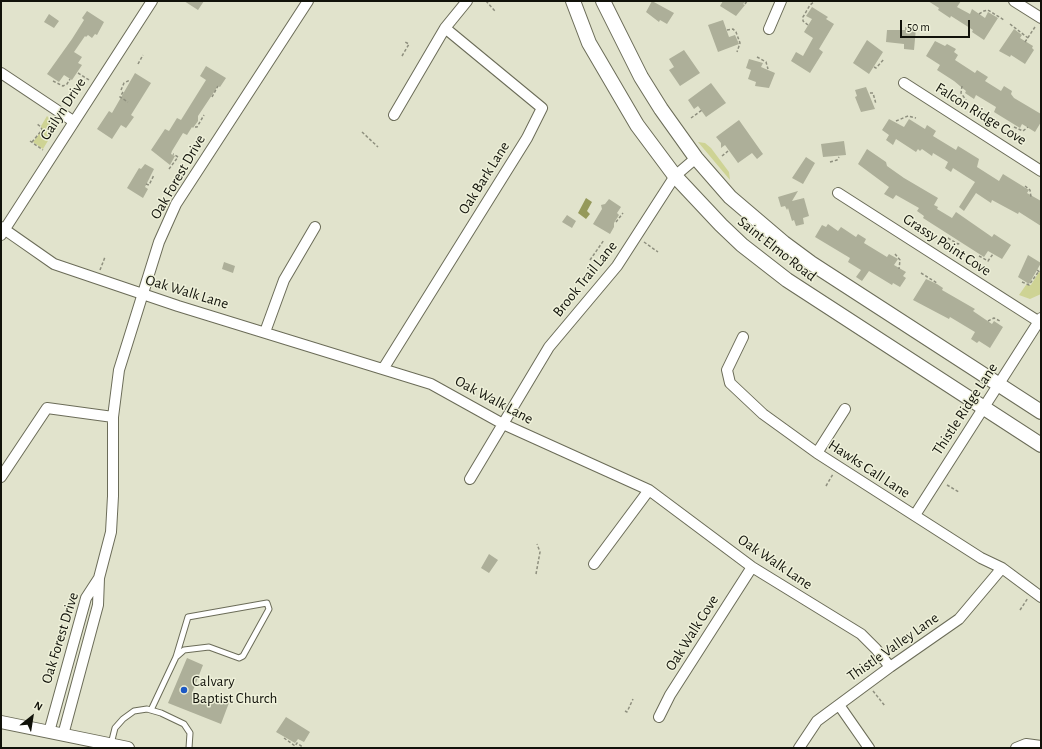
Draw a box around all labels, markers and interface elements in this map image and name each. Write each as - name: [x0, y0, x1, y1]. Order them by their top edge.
- scale bar: [902, 12, 972, 38]
- text: 50 m: [907, 21, 930, 33]
- street label: Gailyn Drive: [36, 74, 90, 144]
- street label: Falcon Ridge Cove: [932, 79, 1030, 149]
- street label: Oak Forest Drive: [147, 131, 209, 223]
- street label: Oak Bark Lane: [455, 138, 513, 218]
- street label: Grassy Point Cove: [900, 210, 994, 280]
- street label: Saint Elmo Road: [734, 213, 820, 285]
- street label: Brook Trail Lane: [549, 237, 621, 321]
- street label: Oak Walk Lane: [143, 271, 231, 313]
- street label: Thistle Ridge Lane: [929, 360, 1001, 458]
- street label: Oak Walk Lane: [452, 372, 536, 428]
- street label: Hawks Call Lane: [825, 436, 913, 502]
- street label: Oak Walk Lane: [734, 530, 816, 594]
- street label: Oak Forest Drive: [38, 590, 82, 686]
- street label: Oak Walk Cove: [662, 592, 722, 674]
- street label: Thistle Valley Lane: [844, 609, 942, 685]
- place label: Calvary Baptist Church: [192, 672, 277, 707]
- marker: Calvary Baptist Church: [179, 685, 189, 695]
- north arrow: [12, 697, 52, 737]
- text: N: [32, 699, 44, 713]

